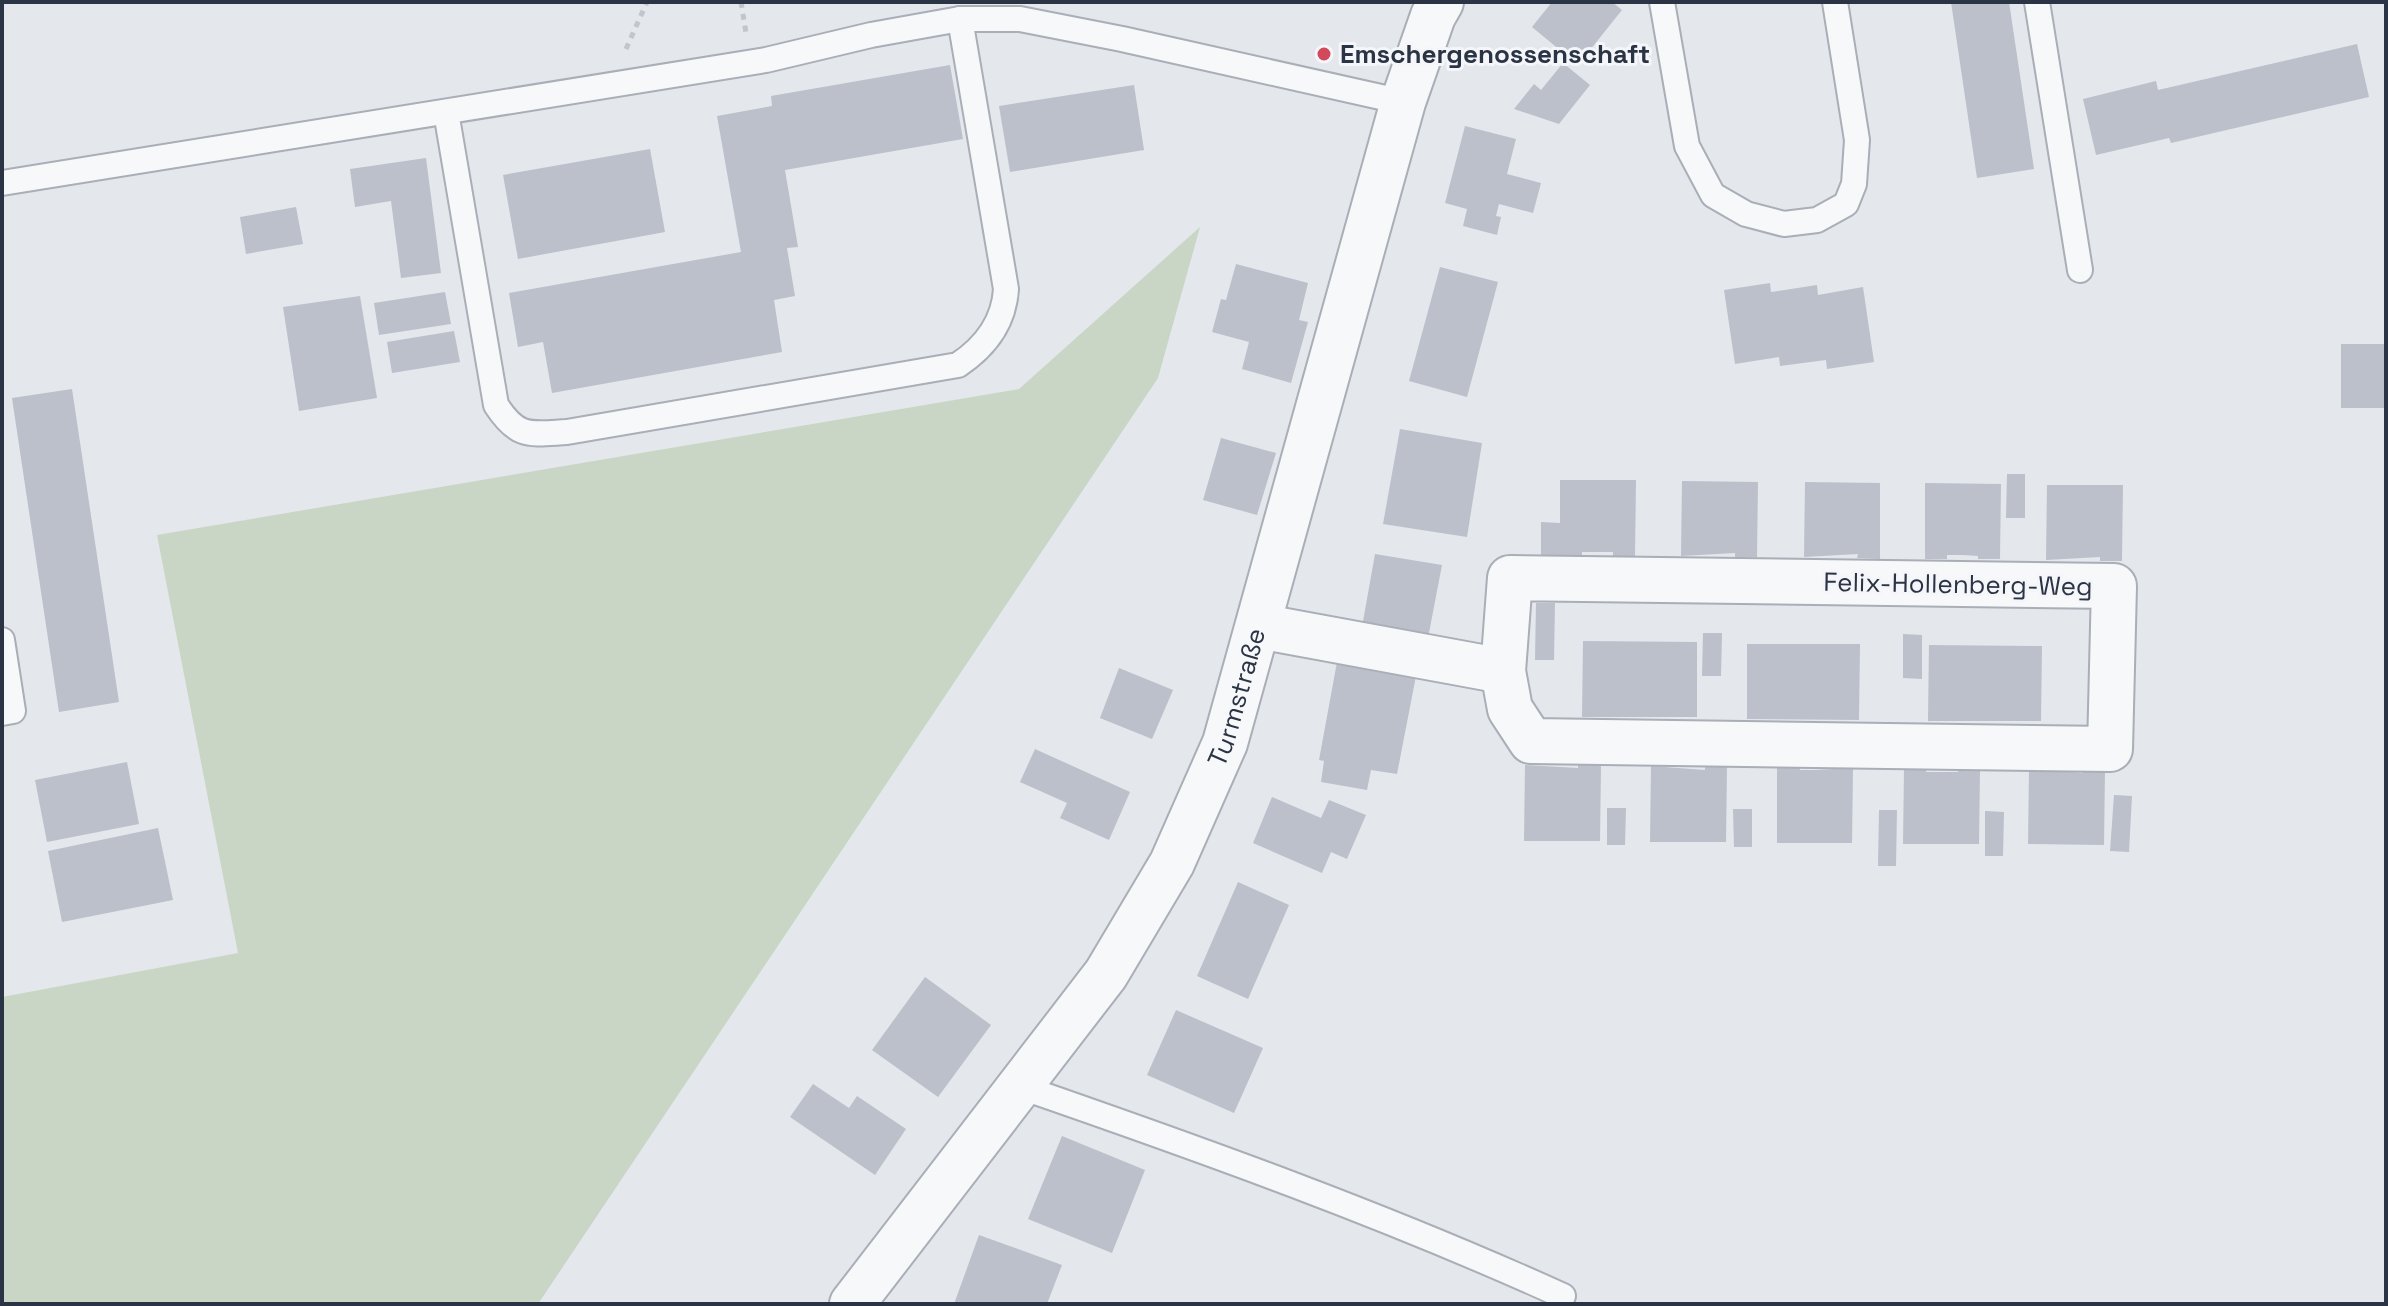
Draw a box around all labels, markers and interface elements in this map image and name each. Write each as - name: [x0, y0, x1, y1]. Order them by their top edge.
- place label: Emschergenossenschaft: [1340, 37, 1650, 71]
- marker: Emschergenossenschaft: [1315, 45, 1333, 63]
- street label: Felix-Hollenberg-Weg: [1823, 565, 2093, 603]
- street label: Turmstraße: [1200, 624, 1273, 772]

